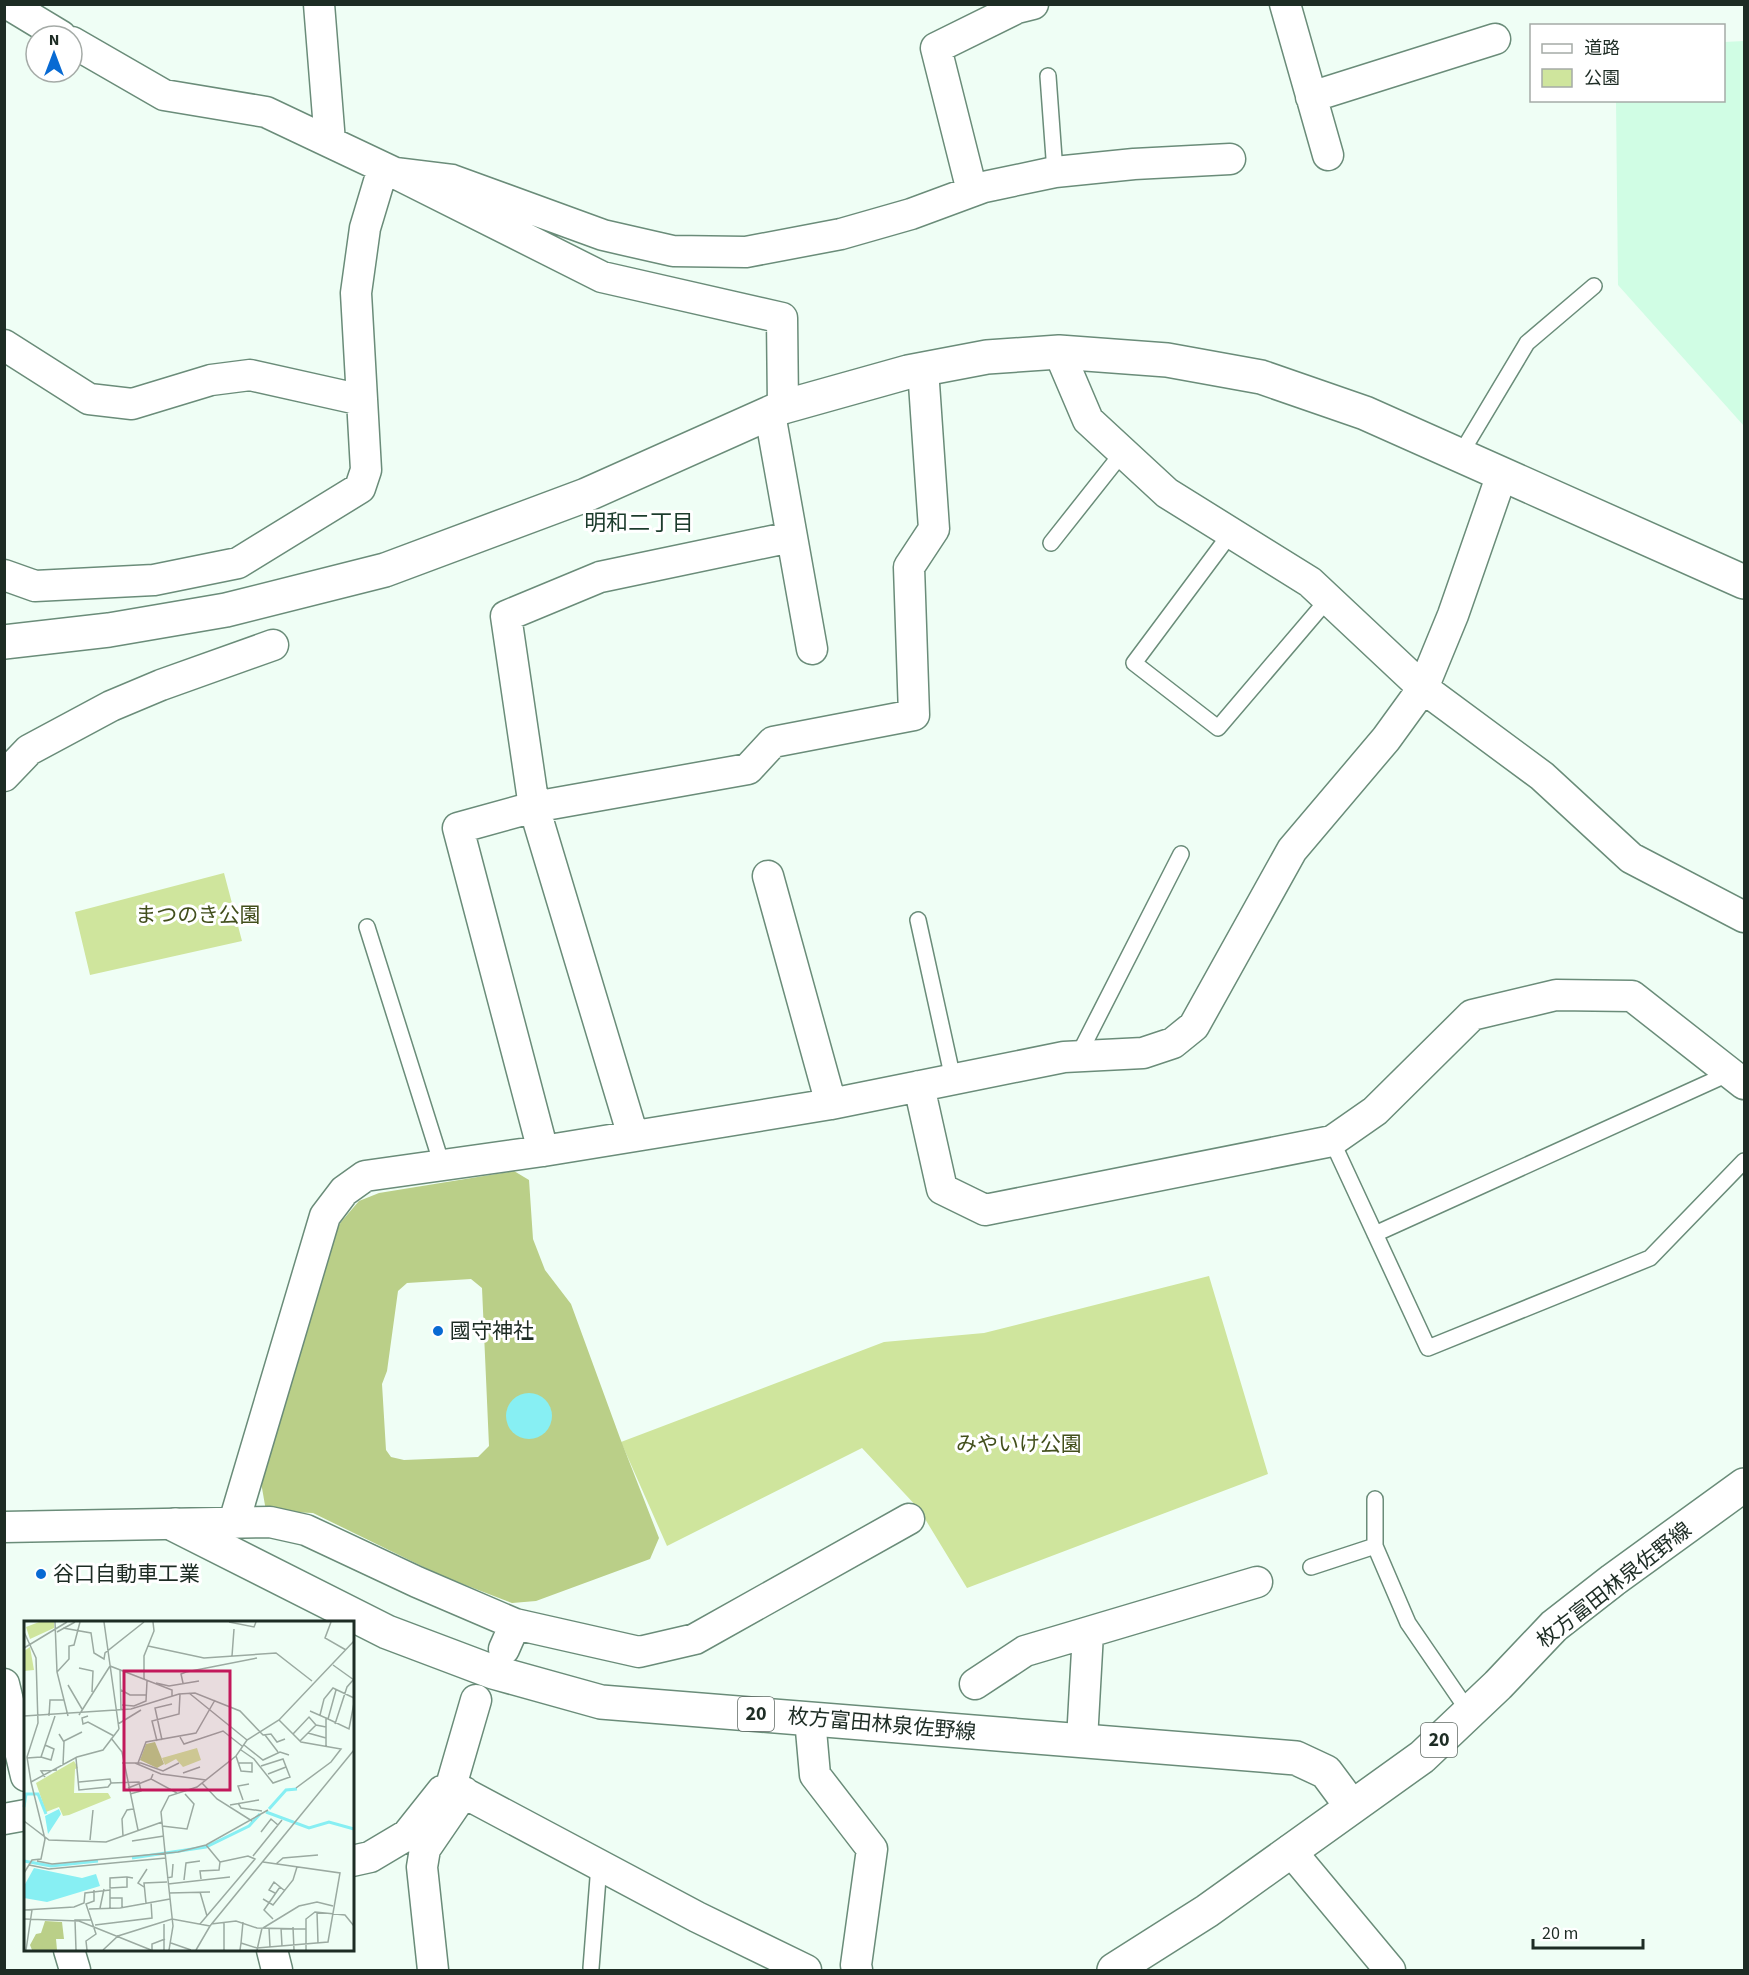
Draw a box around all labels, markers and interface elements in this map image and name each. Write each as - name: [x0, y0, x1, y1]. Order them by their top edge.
- north arrow: [24, 24, 84, 84]
- legend: [1530, 24, 1725, 102]
- text: N: [49, 29, 59, 51]
- text: 道路: [1584, 36, 1620, 61]
- text: 公園: [1584, 66, 1620, 91]
- district label: 明和二丁目: [584, 507, 694, 539]
- park label: まつのき公園: [135, 900, 261, 930]
- place label: 國守神社: [450, 1316, 534, 1346]
- marker: 國守神社: [431, 1324, 445, 1338]
- park label: みやいけ公園: [956, 1429, 1082, 1459]
- street label: 枚方富田林泉佐野線: [1530, 1515, 1698, 1655]
- place label: 谷口自動車工業: [53, 1559, 200, 1589]
- marker: 谷口自動車工業: [34, 1567, 48, 1581]
- inset map: [24, 1621, 354, 1951]
- road number: 20: [738, 1697, 774, 1731]
- street label: 枚方富田林泉佐野線: [787, 1701, 977, 1747]
- road number: 20: [1421, 1723, 1457, 1757]
- scale bar: [1533, 1912, 1642, 1950]
- text: 20 m: [1542, 1921, 1578, 1946]

